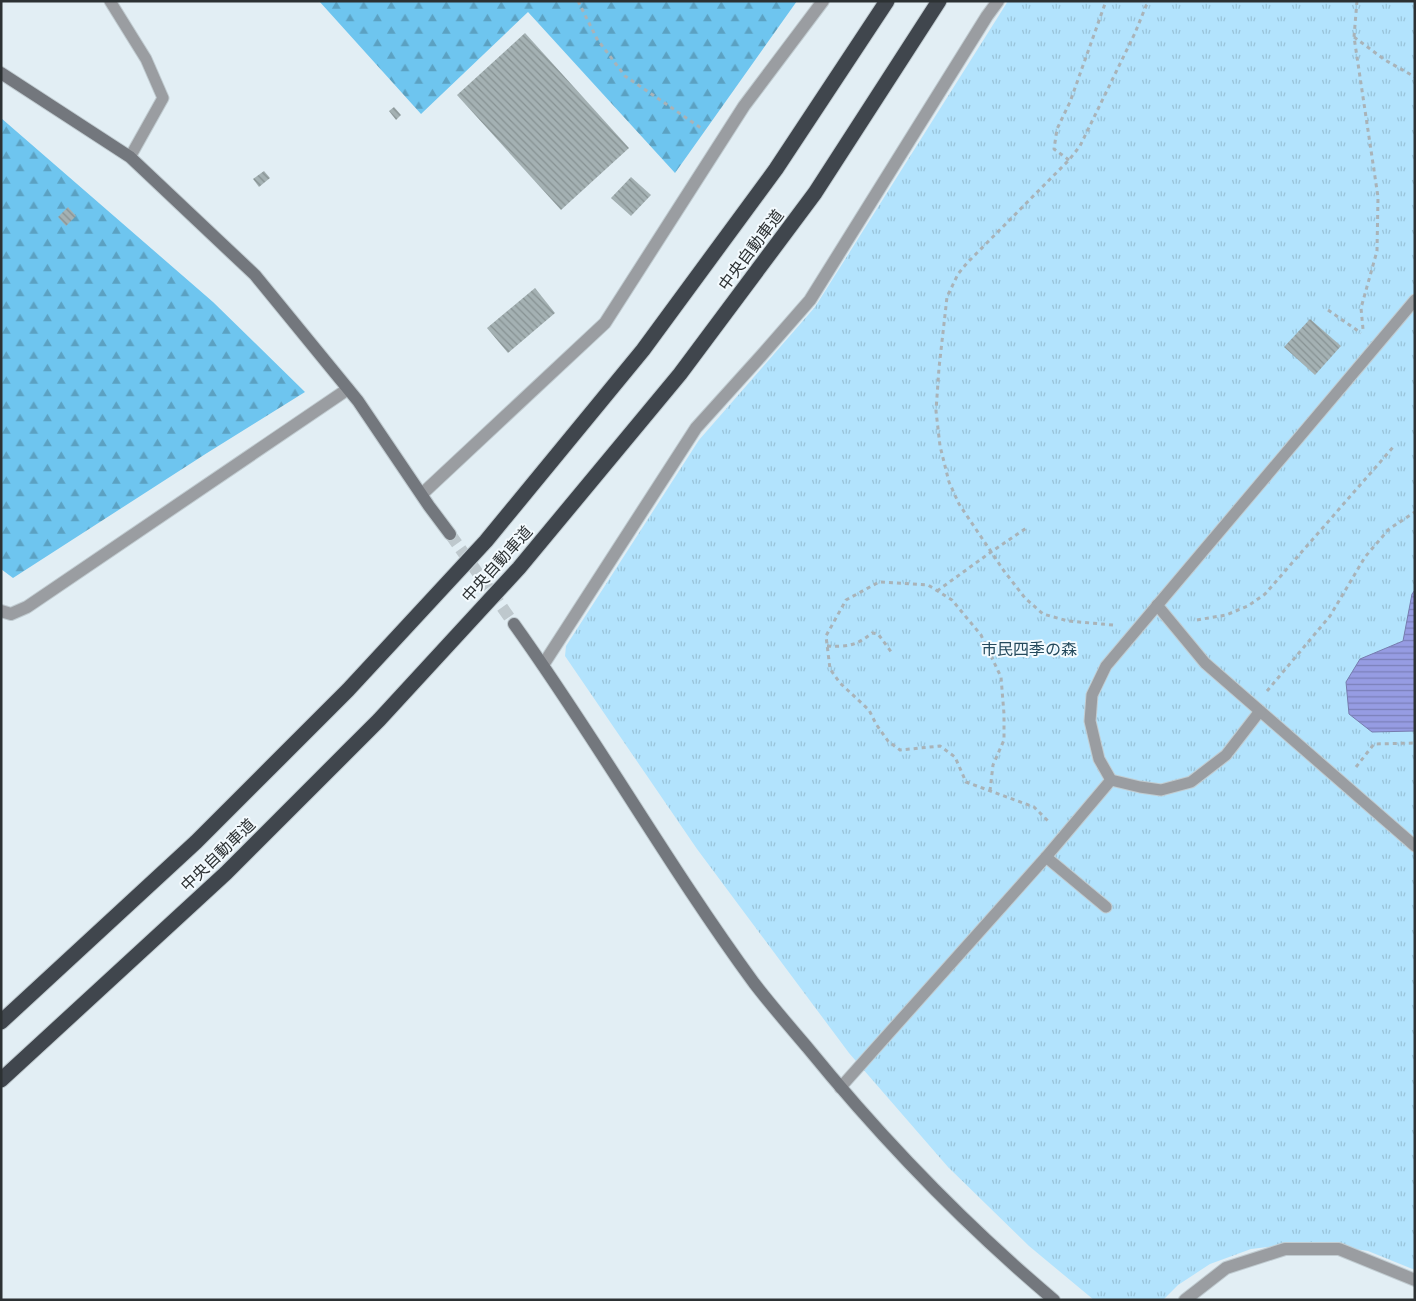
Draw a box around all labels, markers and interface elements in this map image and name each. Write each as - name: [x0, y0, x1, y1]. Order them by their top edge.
- street label: 中央自動車道: [715, 206, 787, 294]
- street label: 中央自動車道: [458, 522, 536, 606]
- park label: 市民四季の森: [981, 640, 1077, 659]
- street label: 中央自動車道: [177, 815, 259, 895]

